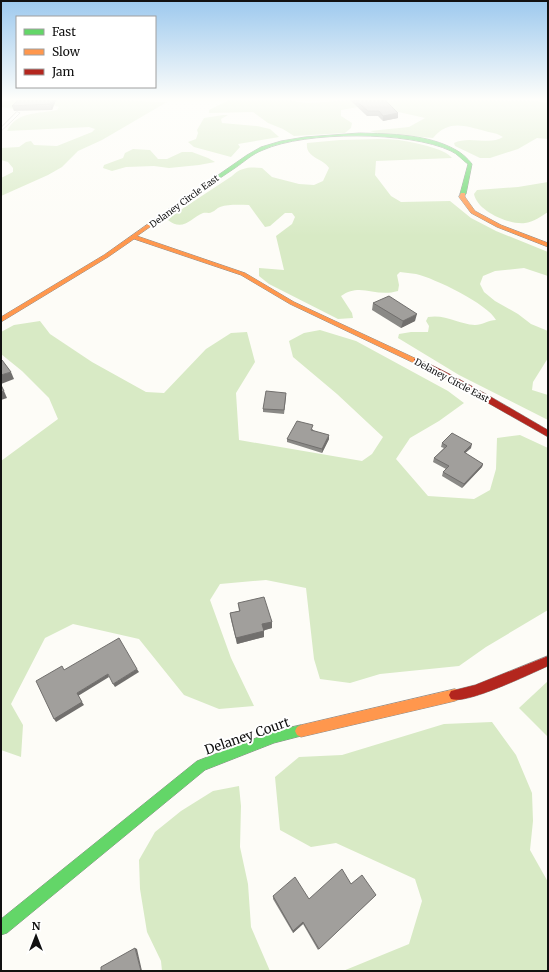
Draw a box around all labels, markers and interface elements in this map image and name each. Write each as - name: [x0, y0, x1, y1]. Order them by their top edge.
- legend: [16, 16, 156, 88]
- text: Fast: [52, 24, 76, 39]
- text: Slow: [52, 44, 81, 59]
- text: Jam: [51, 64, 75, 79]
- street label: Delaney Circle East: [147, 172, 221, 230]
- street label: Delaney Circle East: [413, 356, 492, 404]
- street label: Delaney Court: [202, 714, 292, 758]
- north arrow: [16, 916, 56, 956]
- text: N: [32, 919, 41, 933]

